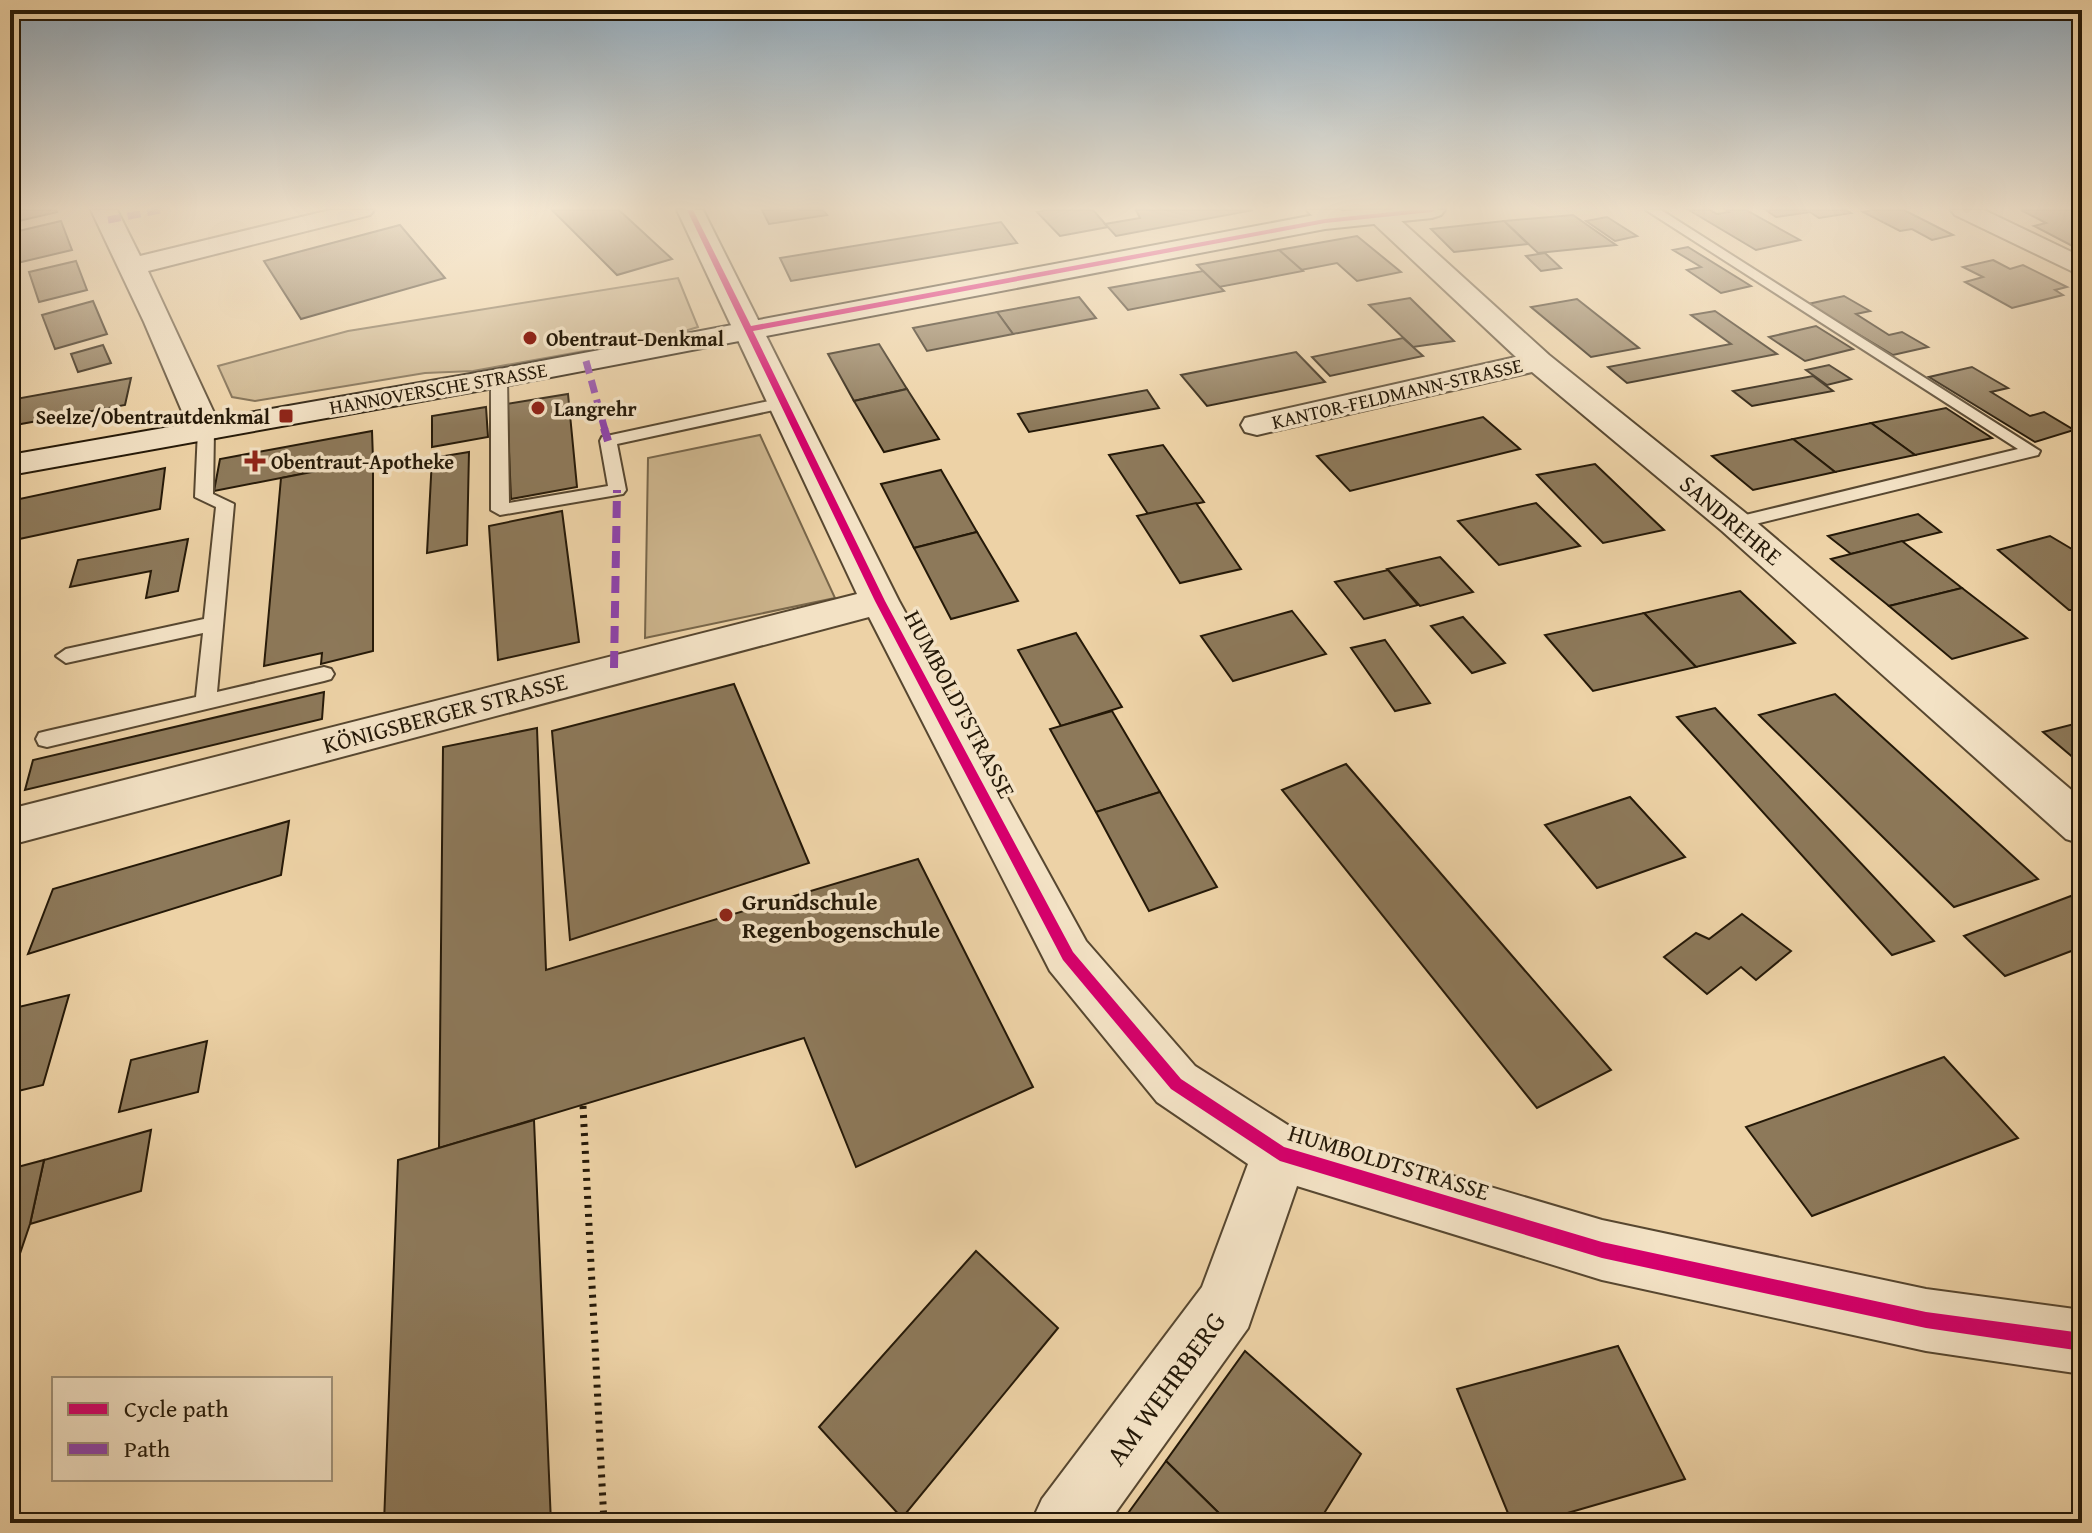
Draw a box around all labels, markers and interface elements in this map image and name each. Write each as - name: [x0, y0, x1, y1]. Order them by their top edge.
- place label: Obentraut-Denkmal: [546, 324, 724, 353]
- marker: Obentraut-Denkmal: [521, 329, 539, 347]
- street label: KANTOR-FELDMANN-STRASSE: [1269, 350, 1525, 436]
- street label: HANNOVERSCHE STRASSE: [327, 355, 549, 421]
- place label: Langrehr: [554, 394, 637, 423]
- marker: Langrehr: [529, 399, 547, 417]
- place label: Seelze/Obentrautdenkmal: [36, 402, 270, 431]
- marker: Seelze/Obentrautdenkmal: [277, 407, 295, 425]
- place label: Obentraut-Apotheke: [271, 447, 454, 476]
- marker: Obentraut-Apotheke: [246, 452, 264, 470]
- street label: SANDREHRE: [1672, 467, 1790, 573]
- street label: HUMBOLDTSTRASSE: [896, 604, 1024, 804]
- street label: KÖNIGSBERGER STRASSE: [319, 664, 571, 762]
- place label: Grundschule Regenbogenschule: [742, 884, 940, 947]
- marker: Grundschule Regenbogenschule: [717, 906, 735, 924]
- street label: HUMBOLDTSTRASSE: [1284, 1115, 1494, 1209]
- street label: AM WEHRBERG: [1095, 1303, 1235, 1473]
- legend: [52, 1377, 332, 1481]
- text: Cycle path: [124, 1391, 229, 1426]
- text: Path: [124, 1431, 171, 1466]

